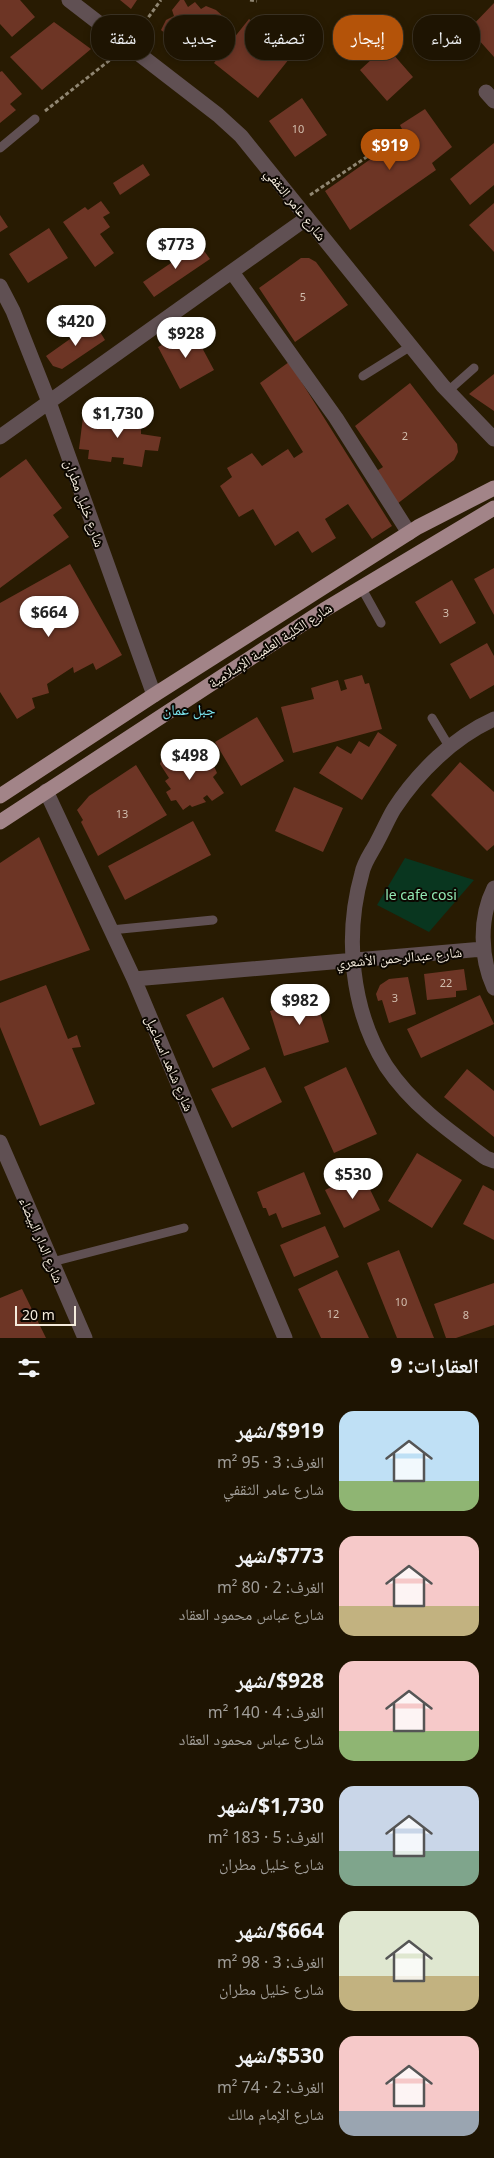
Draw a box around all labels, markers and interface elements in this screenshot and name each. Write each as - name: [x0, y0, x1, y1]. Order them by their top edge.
- chip: شقة: [91, 15, 154, 60]
- chip: جديد: [164, 15, 235, 60]
- chip: تصفية: [245, 15, 323, 60]
- chip: إيجار: [333, 15, 403, 60]
- chip: شراء: [413, 15, 480, 60]
- house number: 10: [292, 121, 304, 136]
- pin: $919: [360, 128, 420, 171]
- text: $919: [372, 134, 408, 156]
- street label: شارع عامر الثقفي: [259, 164, 331, 246]
- pin: $773: [146, 228, 206, 270]
- text: $773: [158, 233, 194, 255]
- house number: 5: [300, 289, 306, 304]
- pin: $420: [46, 304, 106, 347]
- text: $420: [58, 310, 94, 332]
- pin: $928: [156, 316, 216, 359]
- text: $928: [168, 322, 204, 344]
- pin: $1,730: [77, 396, 159, 439]
- text: $1,730: [93, 402, 143, 424]
- house number: 2: [402, 428, 408, 443]
- street label: شارع خليل مطران: [59, 457, 110, 550]
- pin: $664: [19, 596, 79, 638]
- street label: شارع الكلية العلمية الإسلامية: [205, 598, 336, 693]
- text: $664: [31, 601, 67, 623]
- house number: 3: [443, 605, 449, 620]
- district label: جبل عمان: [162, 699, 216, 720]
- pin: $498: [160, 738, 220, 781]
- text: $498: [172, 744, 208, 766]
- house number: 13: [116, 806, 128, 821]
- park label: le cafe cosi: [385, 885, 457, 904]
- street label: شارع عبدالرحمن الأشعري: [335, 942, 463, 975]
- house number: 22: [440, 975, 452, 990]
- pin: $982: [270, 984, 330, 1026]
- text: $982: [282, 989, 318, 1011]
- house number: 3: [392, 990, 398, 1005]
- street label: شارع شاهد اسماعيل: [140, 1012, 199, 1114]
- pin: $530: [323, 1158, 383, 1200]
- text: $530: [335, 1163, 371, 1185]
- street label: شارع الدار البيضاء: [14, 1194, 69, 1286]
- house number: 10: [395, 1294, 407, 1309]
- scale bar: [15, 1303, 76, 1326]
- text: 20 m: [22, 1305, 55, 1324]
- house number: 12: [327, 1306, 339, 1321]
- house number: 8: [463, 1307, 469, 1322]
- text: العقارات: 9: [390, 1351, 479, 1379]
- icon: filters: [15, 1354, 43, 1382]
- text: $919/شهر: [236, 1416, 324, 1444]
- icon: home: [379, 1431, 439, 1491]
- text: الغرف: 3 · 95 m²: [217, 1451, 324, 1473]
- text: شارع عامر الثقفي: [223, 1478, 324, 1500]
- text: $773/شهر: [236, 1541, 324, 1569]
- icon: home: [379, 1556, 439, 1616]
- text: الغرف: 2 · 80 m²: [217, 1576, 324, 1598]
- text: شارع عباس محمود العقاد: [179, 1603, 324, 1625]
- text: $928/شهر: [236, 1666, 324, 1694]
- icon: home: [379, 1681, 439, 1741]
- text: الغرف: 4 · 140 m²: [208, 1701, 324, 1723]
- text: شارع عباس محمود العقاد: [179, 1728, 324, 1750]
- text: $1,730/شهر: [218, 1791, 324, 1819]
- icon: home: [379, 1806, 439, 1866]
- text: الغرف: 5 · 183 m²: [208, 1826, 324, 1848]
- text: شارع خليل مطران: [219, 1853, 324, 1875]
- text: $664/شهر: [236, 1916, 324, 1944]
- icon: home: [379, 1931, 439, 1991]
- text: الغرف: 3 · 98 m²: [217, 1951, 324, 1973]
- text: شارع خليل مطران: [219, 1978, 324, 2000]
- text: $530/شهر: [236, 2041, 324, 2069]
- icon: home: [379, 2056, 439, 2116]
- text: الغرف: 2 · 74 m²: [217, 2076, 324, 2098]
- text: شارع الإمام مالك: [227, 2103, 324, 2125]

